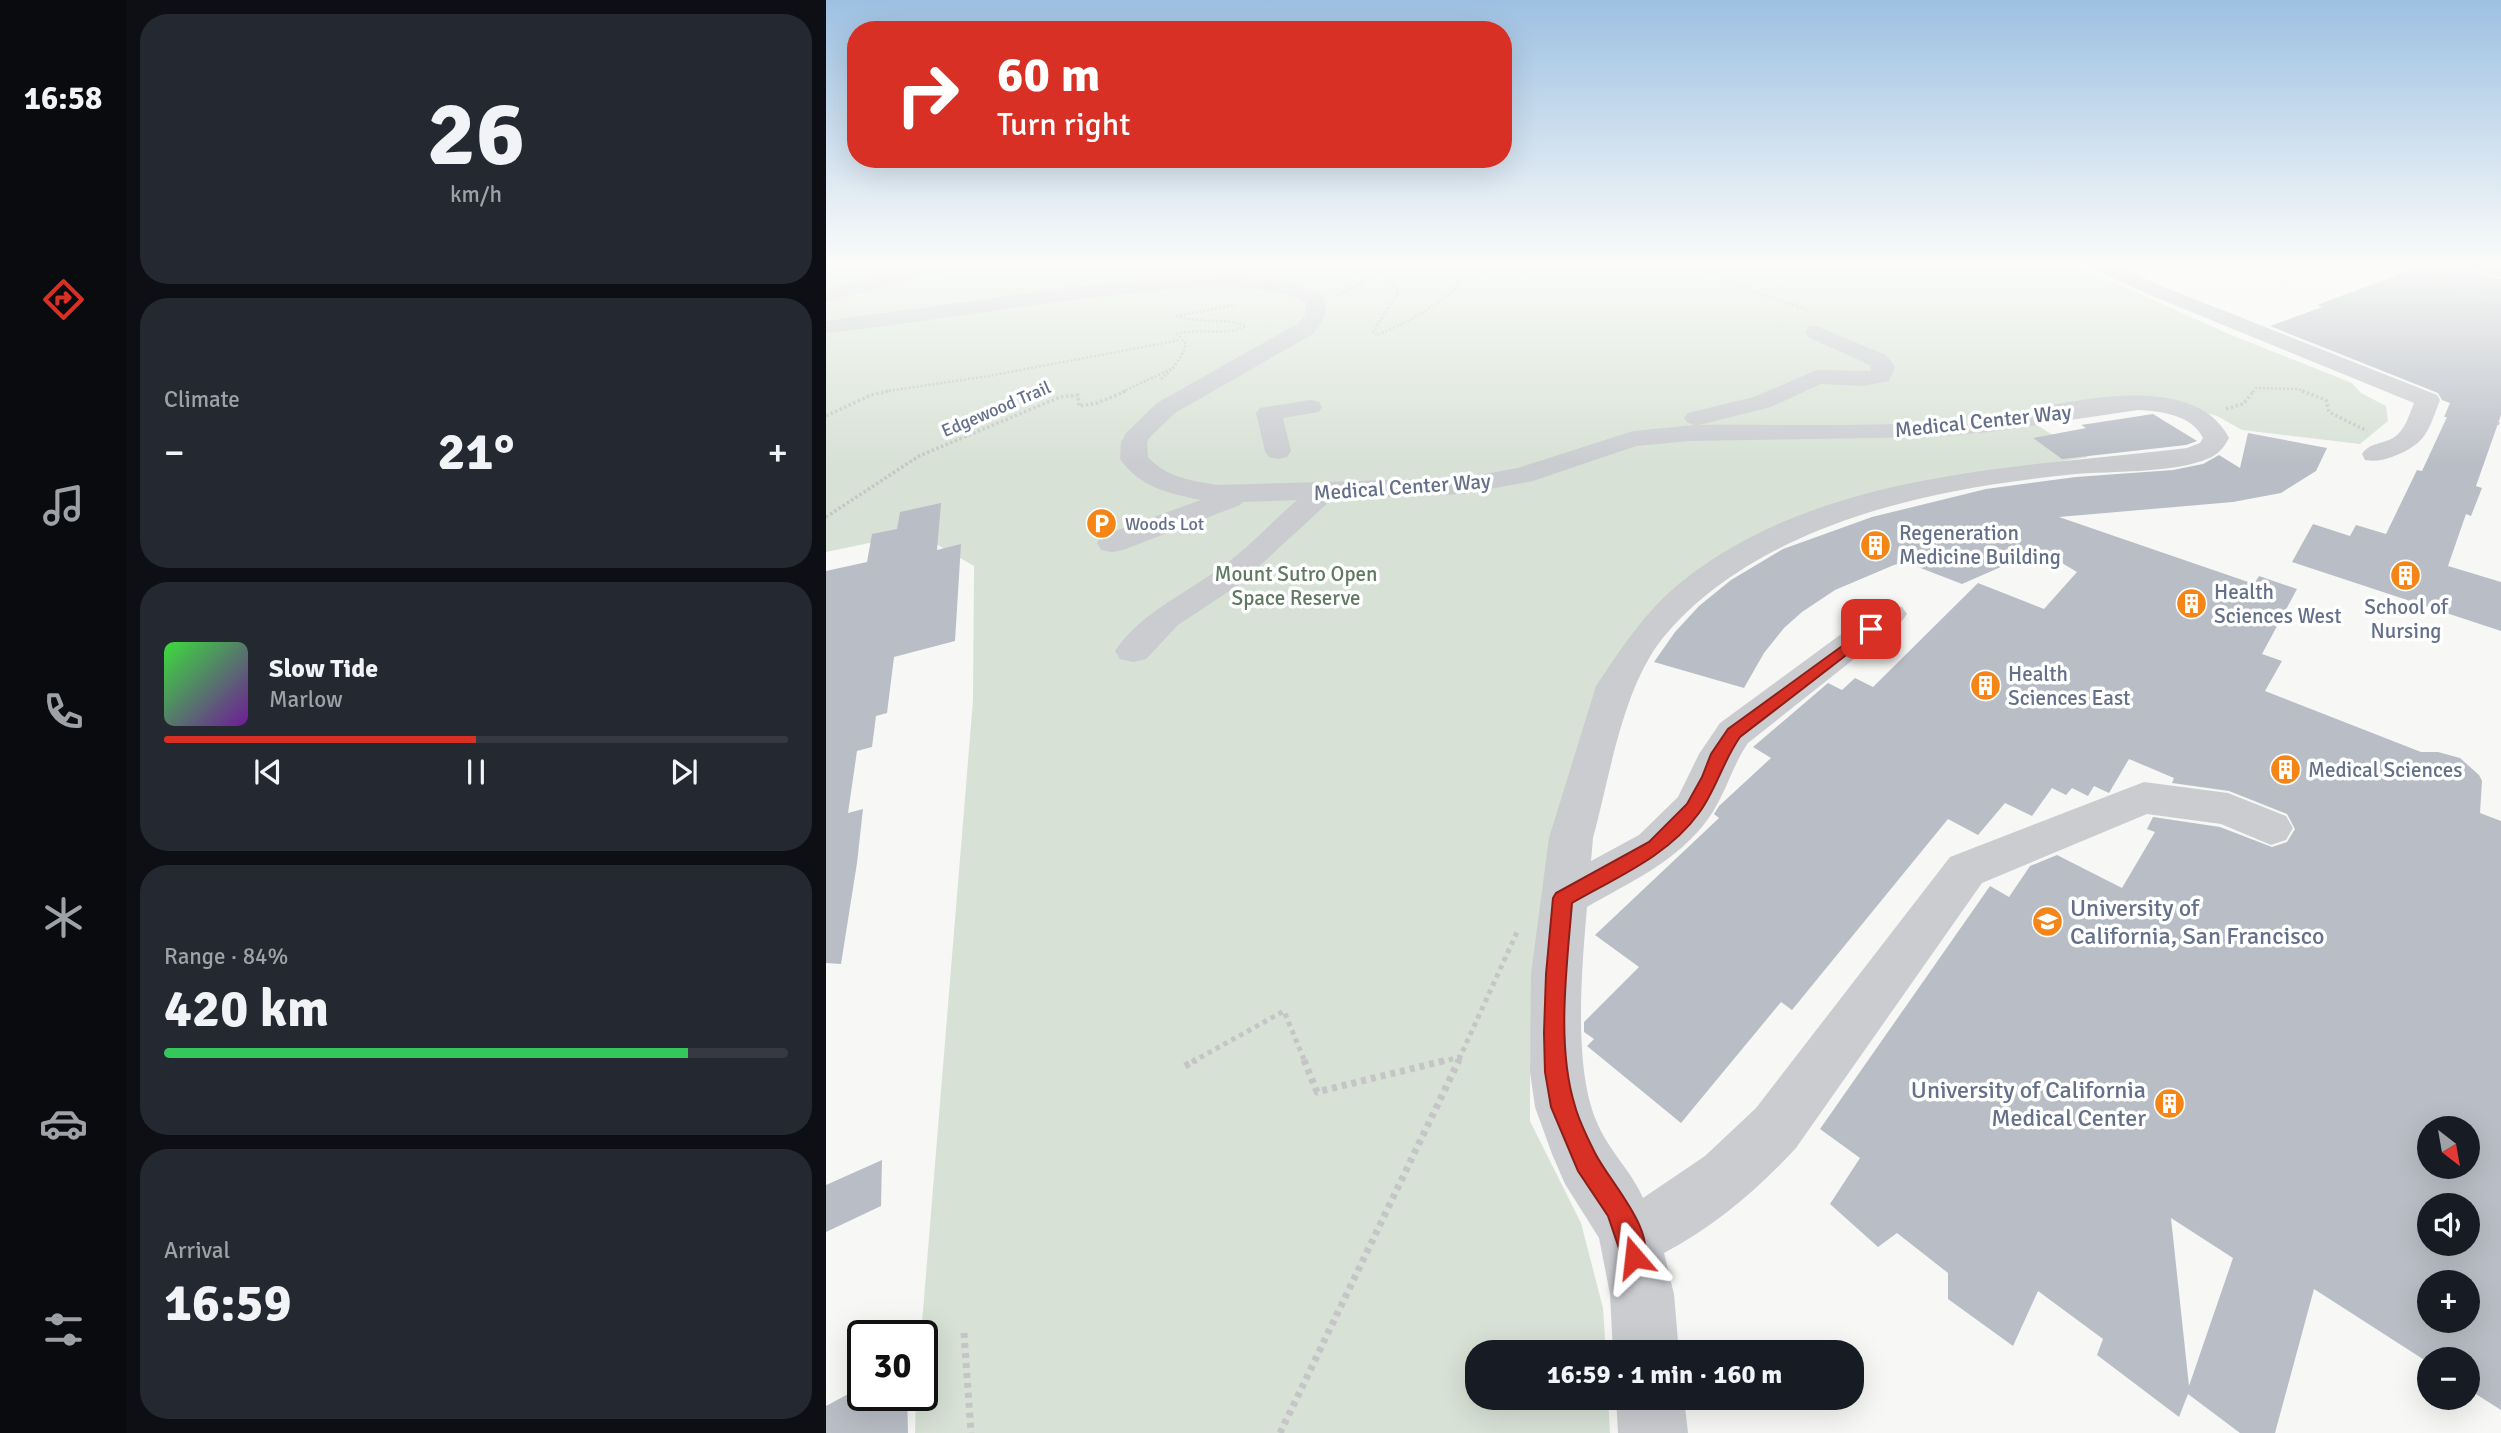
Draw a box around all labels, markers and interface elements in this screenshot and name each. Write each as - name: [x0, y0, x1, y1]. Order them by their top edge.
- text: 60 m: [997, 45, 1100, 105]
- icon: right: [882, 49, 973, 140]
- text: 26: [427, 78, 525, 191]
- text: 16:58: [24, 79, 102, 118]
- text: Turn right: [997, 105, 1130, 144]
- text: km/h: [450, 180, 502, 209]
- icon: directions: [39, 275, 88, 324]
- street label: Edgewood Trail: [938, 376, 1054, 442]
- text: Climate: [164, 385, 240, 414]
- street label: Medical Center Way: [1893, 399, 2073, 443]
- text: 21°: [438, 420, 514, 484]
- text: −: [164, 429, 185, 476]
- text: +: [767, 429, 788, 476]
- street label: Medical Center Way: [1313, 468, 1492, 506]
- icon: music: [39, 481, 88, 530]
- parking icon: Woods Lot: [1085, 507, 1119, 541]
- place label: Woods Lot: [1125, 513, 1204, 535]
- place label: Regeneration Medicine Building: [1899, 520, 2061, 570]
- building icon: Regeneration Medicine Building: [1859, 528, 1893, 562]
- building icon: School of Nursing: [2389, 558, 2423, 592]
- park label: Mount Sutro Open Space Reserve: [1214, 561, 1378, 611]
- place label: Health Sciences West: [2214, 579, 2342, 629]
- building icon: Health Sciences West: [2174, 587, 2208, 621]
- place label: School of Nursing: [2364, 594, 2449, 644]
- pin: [1841, 599, 1901, 659]
- icon: arrive: [1852, 610, 1890, 648]
- text: Slow Tide: [269, 653, 378, 685]
- place label: Health Sciences East: [2008, 661, 2130, 711]
- building icon: Health Sciences East: [1968, 669, 2002, 703]
- text: Marlow: [269, 685, 343, 714]
- icon: phone: [39, 687, 88, 736]
- icon: previous: [249, 753, 287, 791]
- icon: pause: [457, 753, 495, 791]
- icon: next: [665, 753, 703, 791]
- building icon: Medical Sciences: [2268, 753, 2302, 787]
- place label: Medical Sciences: [2308, 757, 2462, 783]
- icon: climate: [39, 893, 88, 942]
- place label: University of California, San Francisco: [2070, 893, 2324, 951]
- school or university icon: University of California, San Francisco: [2030, 905, 2064, 939]
- text: Range · 84%: [164, 942, 288, 971]
- text: 420 km: [164, 977, 329, 1041]
- place label: University of California Medical Center: [1911, 1075, 2146, 1133]
- building icon: University of California Medical Center: [2152, 1087, 2186, 1121]
- icon: car: [39, 1099, 88, 1148]
- north arrow: [2417, 1116, 2480, 1180]
- map controls: [2417, 1116, 2480, 1410]
- button: sound: [2417, 1193, 2480, 1256]
- position arrow: [1597, 1220, 1671, 1294]
- text: Arrival: [164, 1236, 230, 1265]
- button: +: [2417, 1270, 2480, 1333]
- text: 16:59: [164, 1271, 292, 1335]
- icon: filters: [39, 1305, 88, 1354]
- speed limit sign: 30: [847, 1320, 938, 1411]
- button: −: [2417, 1347, 2480, 1410]
- text: 16:59 · 1 min · 160 m: [1547, 1359, 1782, 1391]

